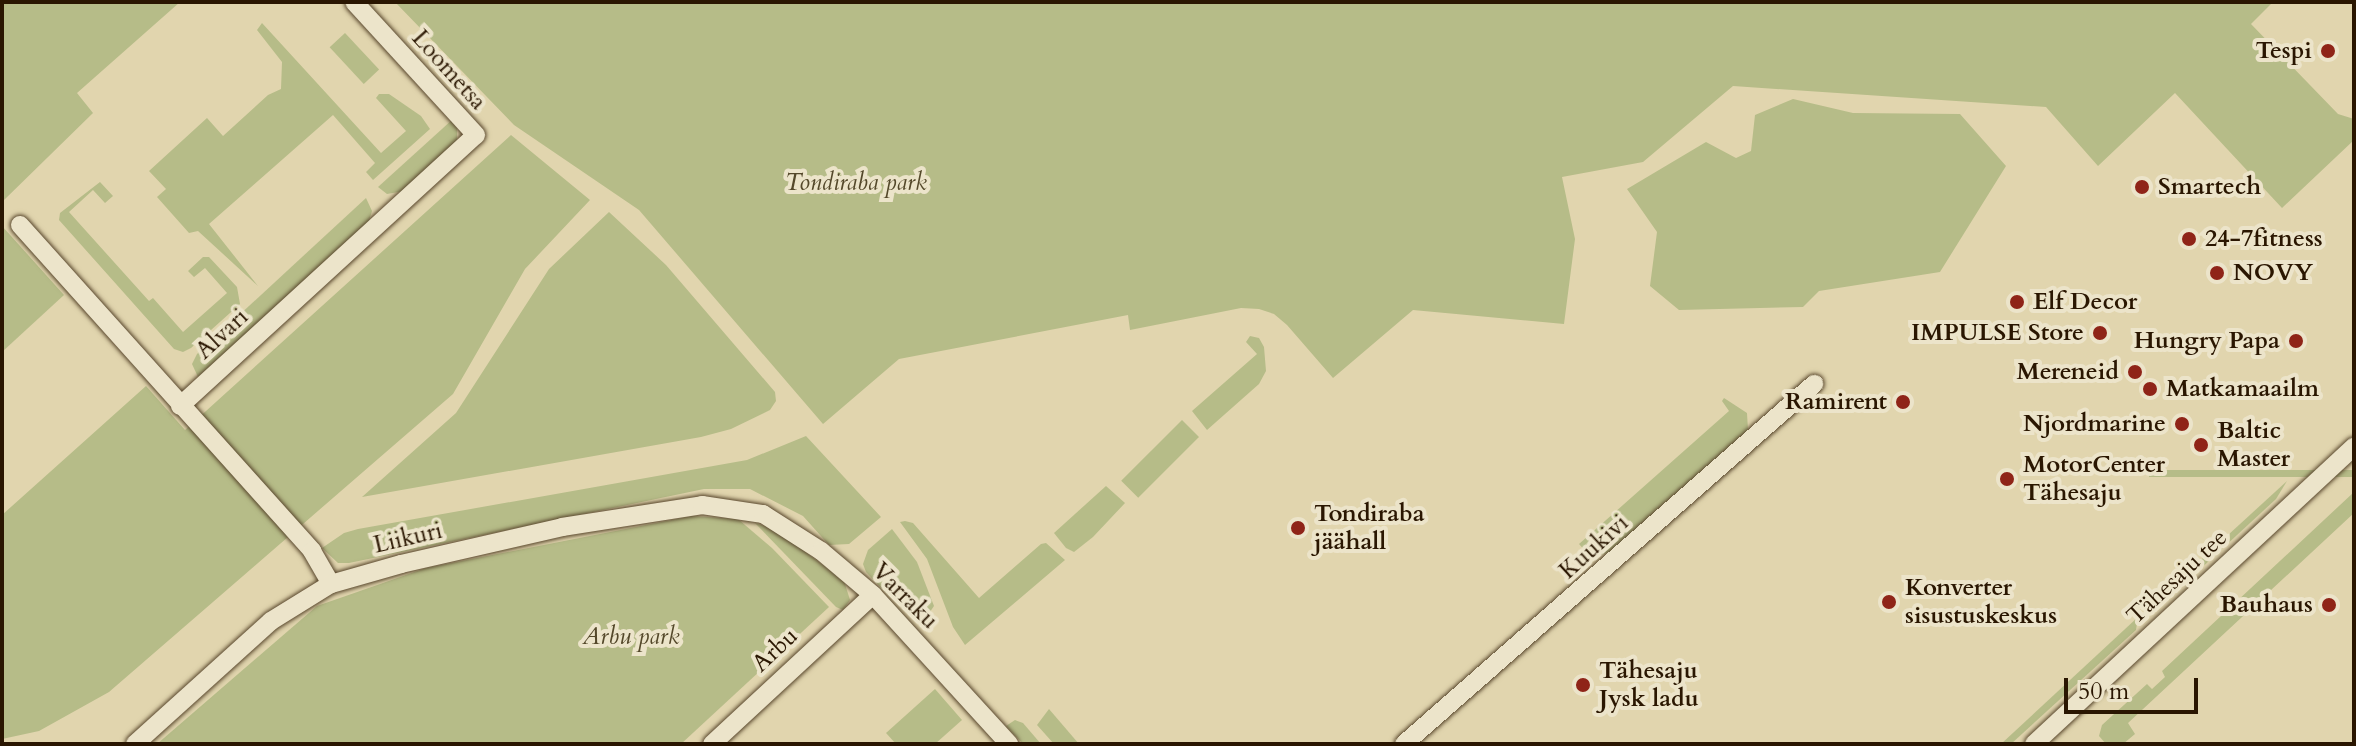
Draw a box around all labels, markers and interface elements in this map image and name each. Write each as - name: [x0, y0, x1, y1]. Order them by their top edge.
- street label: Loometsa: [406, 24, 492, 116]
- place label: Tespi: [2255, 37, 2312, 65]
- marker: Tespi: [2319, 42, 2337, 60]
- park label: Tondiraba park: [785, 169, 927, 197]
- place label: Smartech: [2158, 173, 2261, 201]
- marker: Smartech: [2133, 178, 2151, 196]
- place label: 24-7fitness: [2205, 225, 2323, 253]
- marker: 24-7fitness: [2180, 230, 2198, 248]
- place label: NOVY: [2233, 259, 2313, 287]
- marker: NOVY: [2208, 264, 2226, 282]
- place label: Elf Decor: [2033, 288, 2137, 316]
- marker: Elf Decor: [2008, 293, 2026, 311]
- street label: Alvari: [190, 303, 254, 365]
- place label: IMPULSE Store: [1911, 319, 2084, 347]
- marker: IMPULSE Store: [2091, 324, 2109, 342]
- place label: Hungry Papa: [2134, 327, 2280, 355]
- marker: Hungry Papa: [2287, 332, 2305, 350]
- place label: Mereneid: [2017, 358, 2119, 386]
- marker: Mereneid: [2126, 363, 2144, 381]
- place label: Matkamaailm: [2166, 375, 2319, 403]
- marker: Matkamaailm: [2141, 380, 2159, 398]
- place label: Ramirent: [1785, 388, 1887, 416]
- marker: Ramirent: [1894, 393, 1912, 411]
- place label: Njordmarine: [2023, 410, 2166, 438]
- marker: Njordmarine: [2173, 415, 2191, 433]
- place label: Baltic Master: [2217, 417, 2290, 473]
- marker: Baltic Master: [2192, 436, 2210, 454]
- place label: MotorCenter Tähesaju: [2023, 451, 2165, 507]
- marker: MotorCenter Tähesaju: [1998, 470, 2016, 488]
- place label: Tondiraba jäähall: [1314, 500, 1425, 556]
- street label: Kuukivi: [1554, 509, 1634, 585]
- street label: Liikuri: [371, 516, 445, 560]
- marker: Tondiraba jäähall: [1289, 519, 1307, 537]
- street label: Tähesaju tee: [2121, 523, 2233, 631]
- street label: Varraku: [866, 557, 944, 635]
- place label: Konverter sisustuskeskus: [1905, 574, 2057, 630]
- place label: Bauhaus: [2220, 591, 2313, 619]
- marker: Konverter sisustuskeskus: [1880, 593, 1898, 611]
- marker: Bauhaus: [2320, 596, 2338, 614]
- street label: Arbu: [746, 622, 804, 678]
- park label: Arbu park: [582, 623, 680, 651]
- place label: Tähesaju Jysk ladu: [1599, 657, 1699, 713]
- scale bar: [2068, 662, 2202, 712]
- text: 50 m: [2078, 675, 2129, 708]
- marker: Tähesaju Jysk ladu: [1574, 676, 1592, 694]

